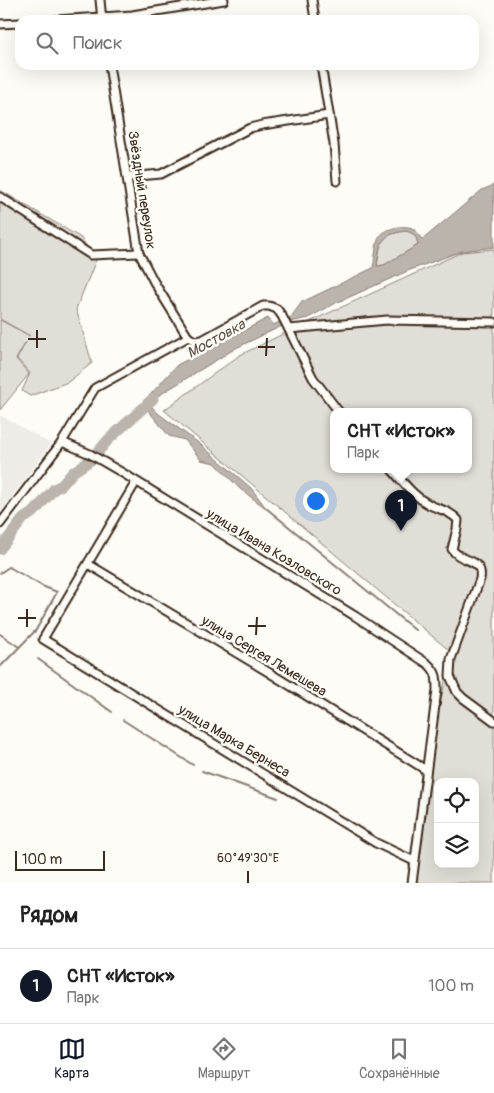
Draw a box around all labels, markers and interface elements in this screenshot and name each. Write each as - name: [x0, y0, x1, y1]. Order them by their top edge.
- search box: [15, 15, 479, 70]
- icon: search: [33, 29, 61, 57]
- text: Поиск: [73, 31, 123, 55]
- street label: Звёздный переулок: [124, 130, 160, 250]
- water label: Мостовка: [183, 315, 249, 363]
- popup: [330, 408, 472, 473]
- text: СНТ «Исток»: [347, 419, 455, 443]
- text: Парк: [347, 443, 380, 463]
- your location: [303, 488, 329, 514]
- pin: 1: [385, 490, 417, 531]
- street label: улица Ивана Козловского: [203, 504, 345, 599]
- street label: улица Сергея Лемешева: [197, 611, 330, 700]
- street label: улица Марка Бернеса: [174, 700, 293, 781]
- map controls: [434, 778, 479, 868]
- button: locate: [434, 778, 479, 823]
- button: layers: [434, 823, 479, 868]
- scale bar: [15, 848, 105, 871]
- text: 100 m: [22, 851, 62, 868]
- text: 60°49'30"E: [217, 851, 279, 866]
- text: Рядом: [20, 902, 78, 929]
- text: СНТ «Исток»: [67, 964, 175, 988]
- text: 1: [33, 976, 39, 996]
- text: 100 m: [428, 976, 474, 996]
- text: Парк: [67, 988, 100, 1008]
- tab: Карта: [54, 1035, 89, 1082]
- tab: Маршрут: [198, 1035, 250, 1082]
- tab: Сохранённые: [359, 1035, 440, 1082]

